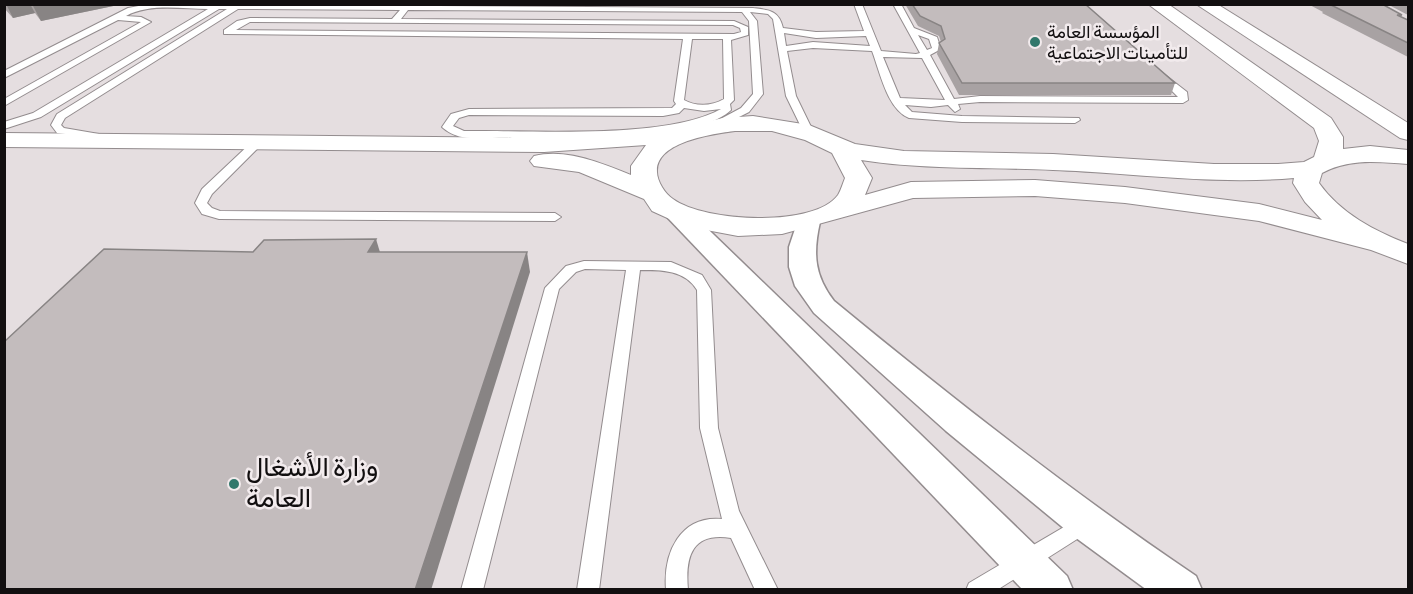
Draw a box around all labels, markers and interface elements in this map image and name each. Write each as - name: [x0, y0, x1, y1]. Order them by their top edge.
- place label: المؤسسة العامة للتأمينات الاجتماعية: [1047, 22, 1188, 64]
- marker: المؤسسة العامة للتأمينات الاجتماعية: [1028, 35, 1042, 49]
- place label: وزارة الأشغال العامة: [246, 451, 378, 515]
- marker: وزارة الأشغال العامة: [227, 477, 241, 491]

